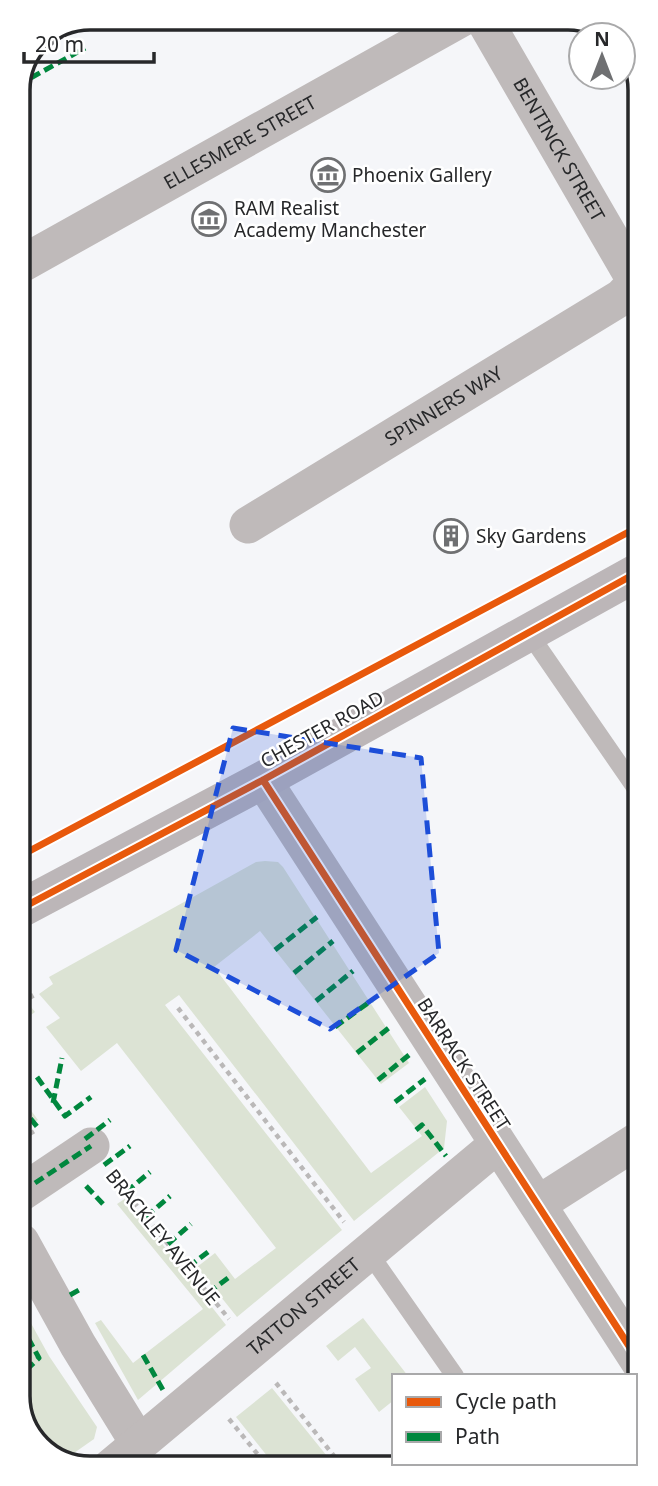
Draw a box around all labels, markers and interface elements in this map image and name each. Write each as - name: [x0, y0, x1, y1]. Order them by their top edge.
- scale bar: [24, 21, 154, 65]
- north arrow: [567, 21, 637, 91]
- text: N: [594, 26, 610, 52]
- text: 20 m: [35, 30, 84, 58]
- street label: BENTINCK STREET: [507, 73, 611, 227]
- street label: ELLESMERE STREET: [159, 89, 321, 195]
- museum icon: Phoenix Gallery: [309, 156, 347, 194]
- place label: Phoenix Gallery: [352, 162, 492, 188]
- place label: RAM Realist Academy Manchester: [234, 195, 427, 243]
- museum icon: RAM Realist Academy Manchester: [190, 200, 228, 238]
- street label: SPINNERS WAY: [380, 360, 508, 452]
- building icon: Sky Gardens: [432, 517, 470, 555]
- place label: Sky Gardens: [476, 523, 586, 549]
- street label: CHESTER ROAD: [256, 684, 388, 774]
- street label: BARRACK STREET: [411, 993, 517, 1136]
- street label: BRACKLEY AVENUE: [100, 1163, 226, 1311]
- street label: TATTON STREET: [241, 1251, 366, 1361]
- legend: [392, 1374, 637, 1465]
- text: Cycle path: [455, 1387, 557, 1415]
- text: Path: [455, 1422, 500, 1450]

